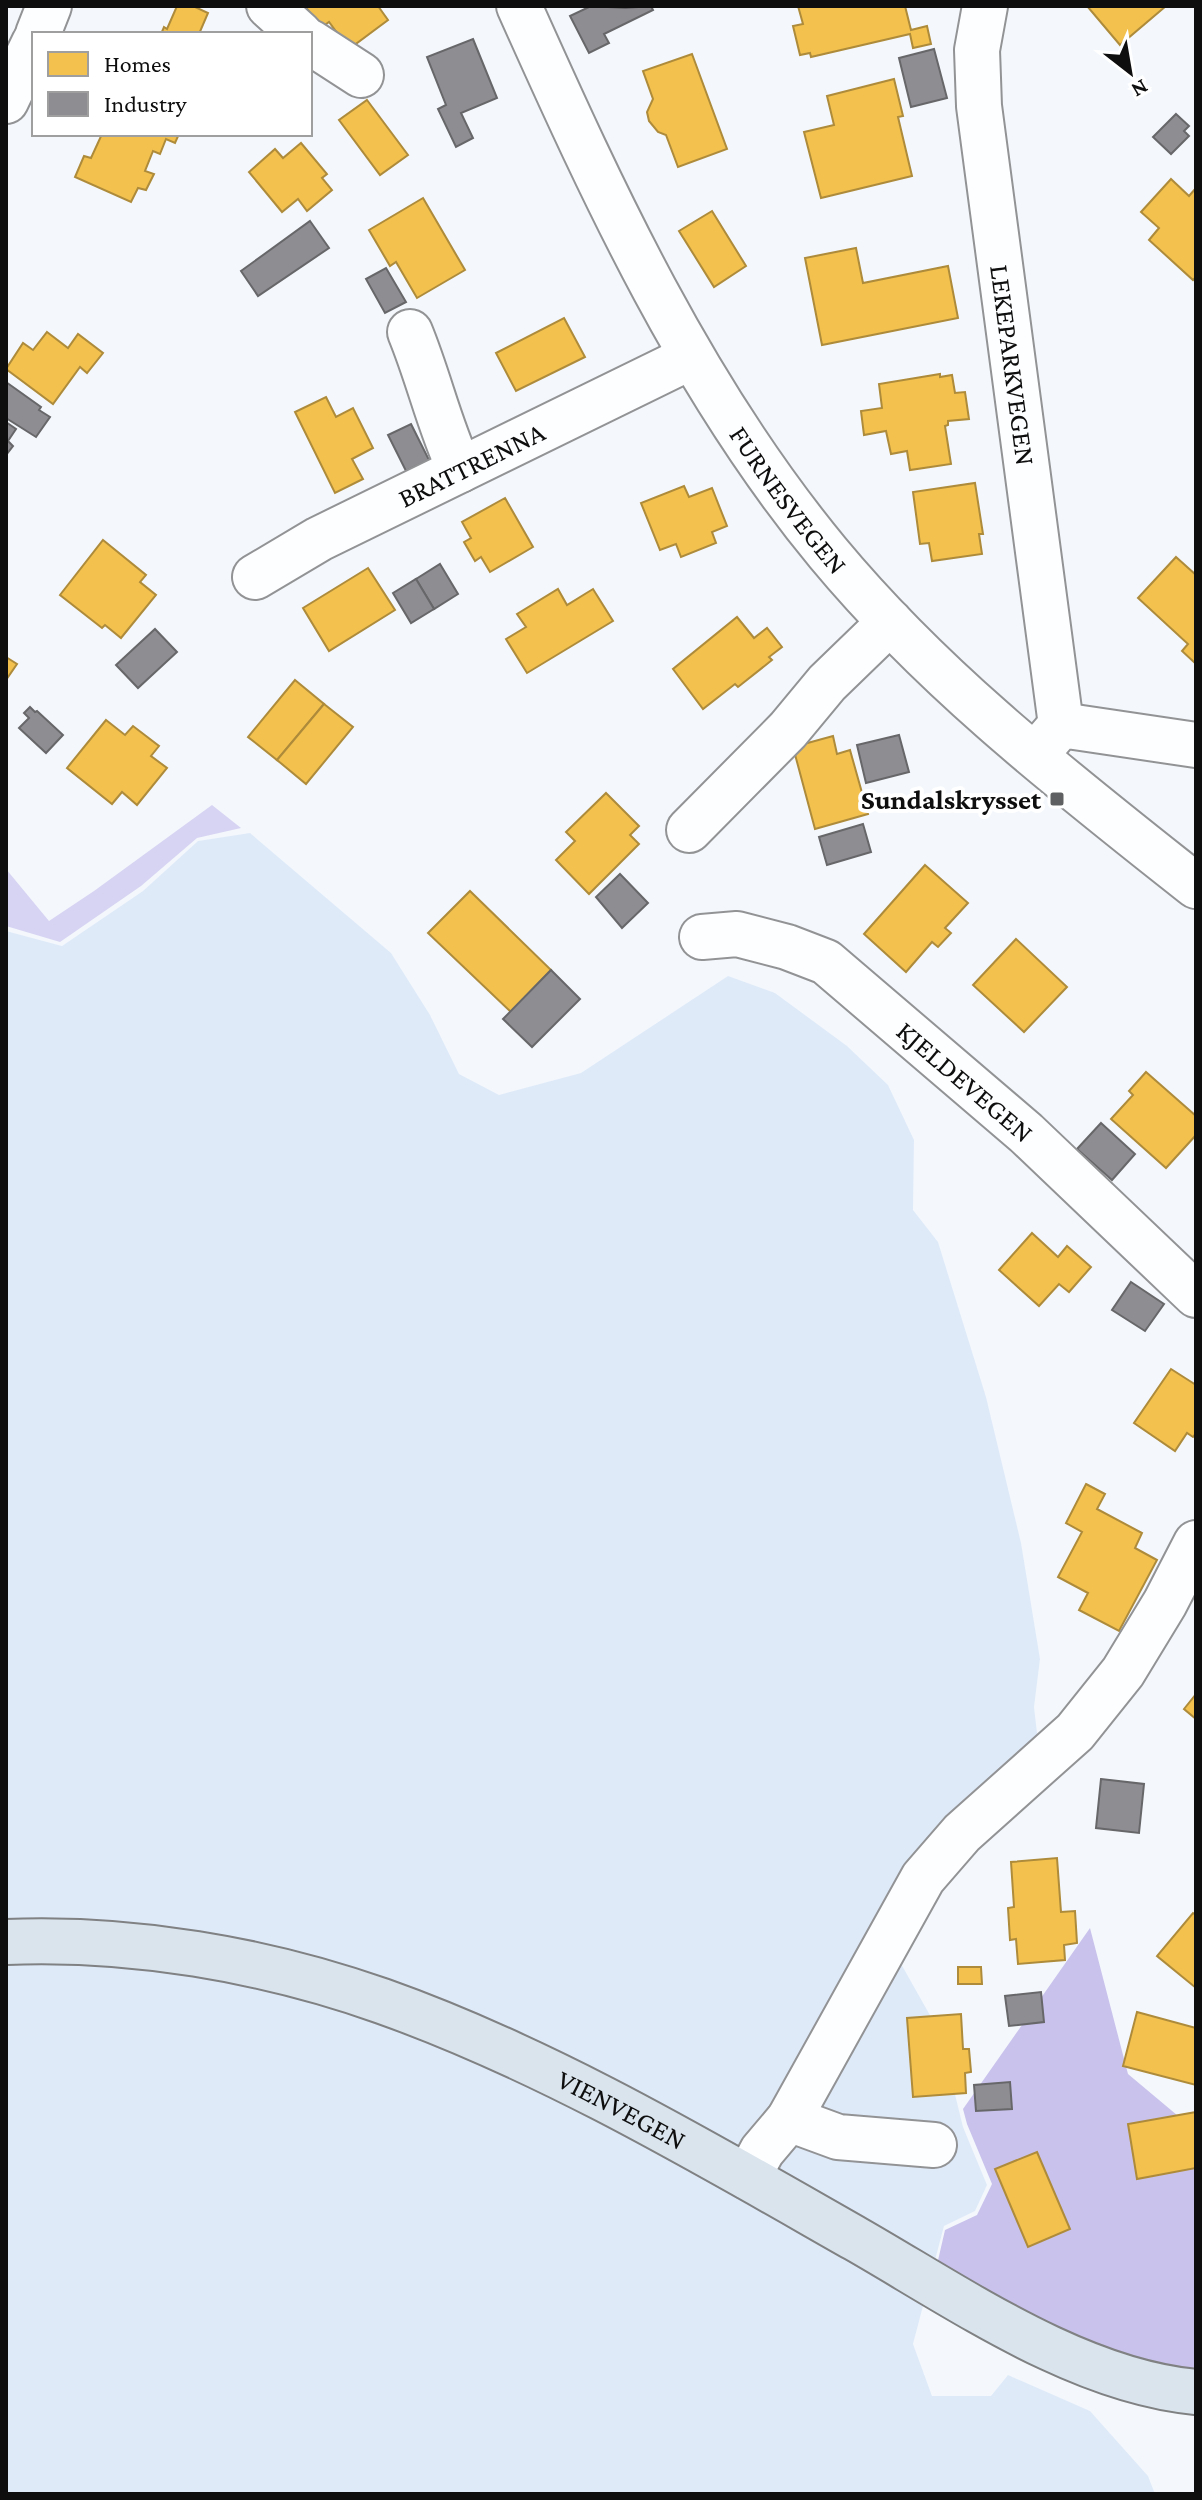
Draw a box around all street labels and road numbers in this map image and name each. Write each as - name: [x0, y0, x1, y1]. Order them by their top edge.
- street label: LEKEPARKVEGEN: [984, 263, 1041, 467]
- street label: BRATTRENNA: [393, 416, 550, 514]
- street label: FURNESVEGEN: [723, 420, 854, 580]
- street label: KJELDEVEGEN: [891, 1015, 1040, 1148]
- street label: VIENVEGEN: [552, 2063, 691, 2156]

